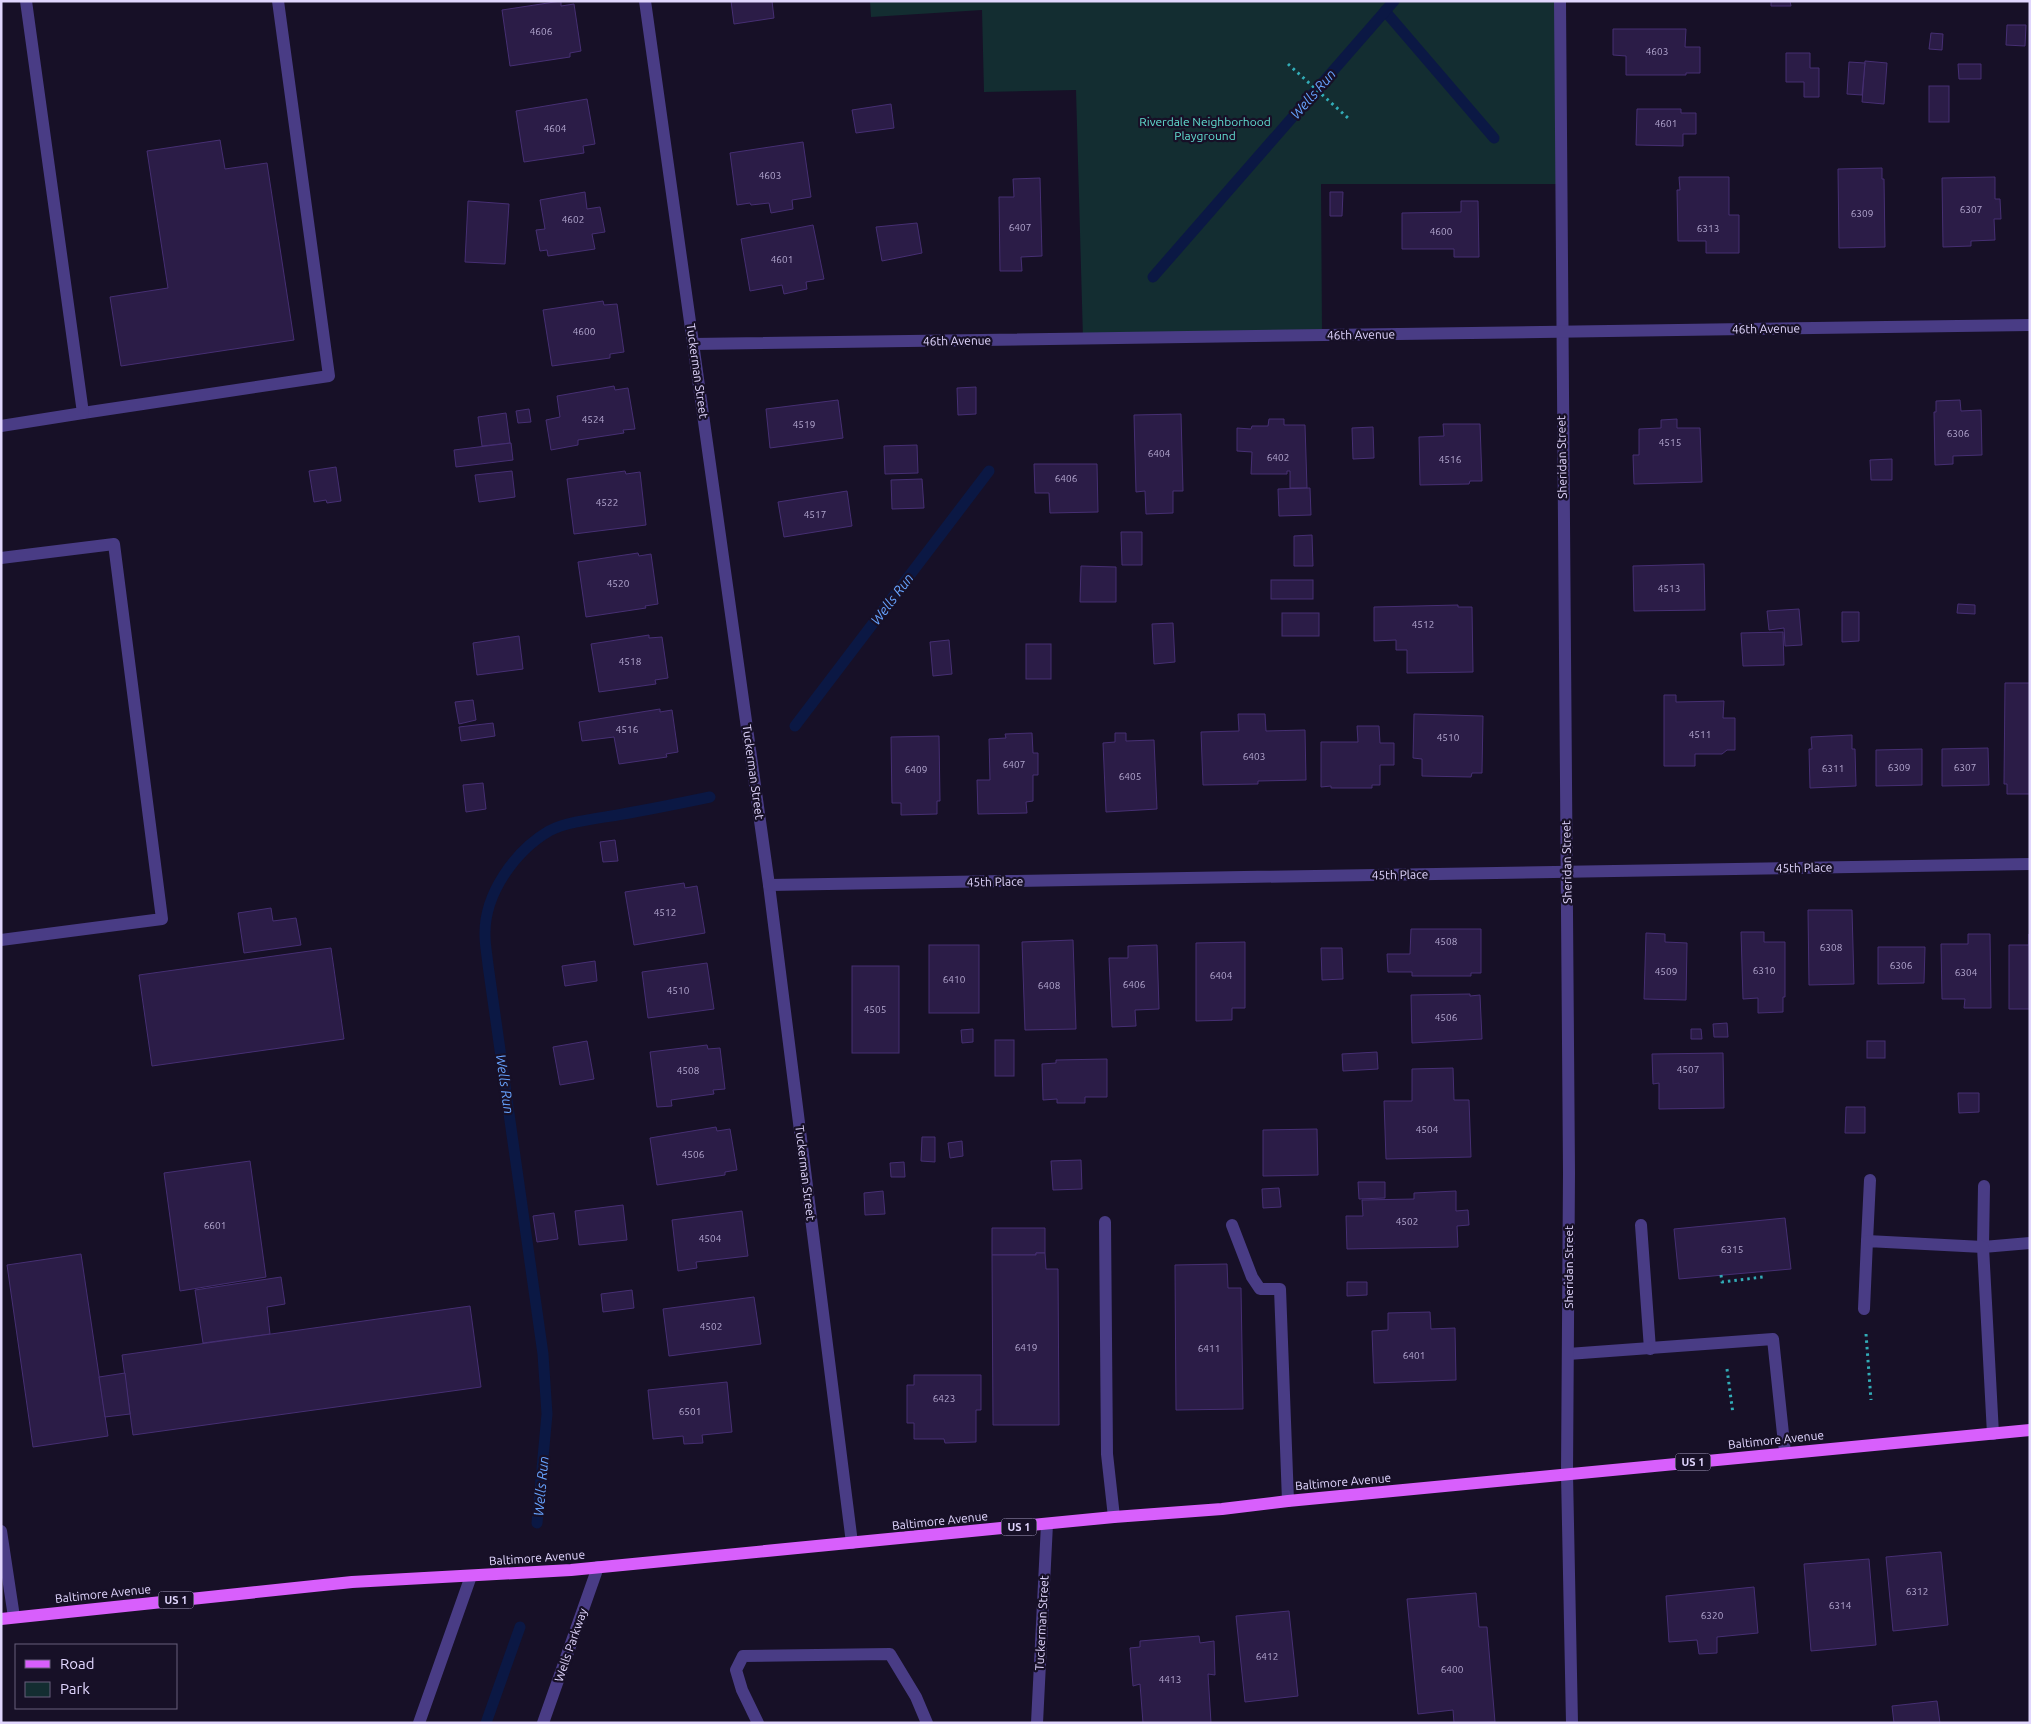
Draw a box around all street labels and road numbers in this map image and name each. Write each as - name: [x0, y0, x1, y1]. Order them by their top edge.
- street label: 46th Avenue: [1732, 321, 1800, 336]
- street label: Tuckerman Street: [684, 323, 711, 419]
- street label: 46th Avenue: [1327, 327, 1395, 342]
- street label: 46th Avenue: [923, 333, 991, 348]
- street label: Sheridan Street: [1554, 415, 1569, 499]
- street label: Tuckerman Street: [740, 724, 767, 820]
- street label: Sheridan Street: [1559, 820, 1574, 904]
- street label: 45th Place: [1776, 861, 1832, 874]
- street label: 45th Place: [1372, 868, 1428, 881]
- street label: 45th Place: [967, 875, 1023, 888]
- street label: Tuckerman Street: [793, 1125, 818, 1221]
- street label: Sheridan Street: [1562, 1225, 1575, 1309]
- street label: Baltimore Avenue: [1727, 1428, 1825, 1451]
- road number: US 1: [1676, 1454, 1710, 1470]
- street label: Baltimore Avenue: [1294, 1471, 1391, 1492]
- street label: Baltimore Avenue: [891, 1509, 989, 1532]
- road number: US 1: [1002, 1518, 1036, 1535]
- street label: Baltimore Avenue: [488, 1548, 585, 1567]
- street label: Tuckerman Street: [1033, 1575, 1051, 1671]
- street label: Baltimore Avenue: [54, 1582, 152, 1605]
- road number: US 1: [158, 1592, 194, 1608]
- street label: Wells Parkway: [552, 1606, 589, 1683]

